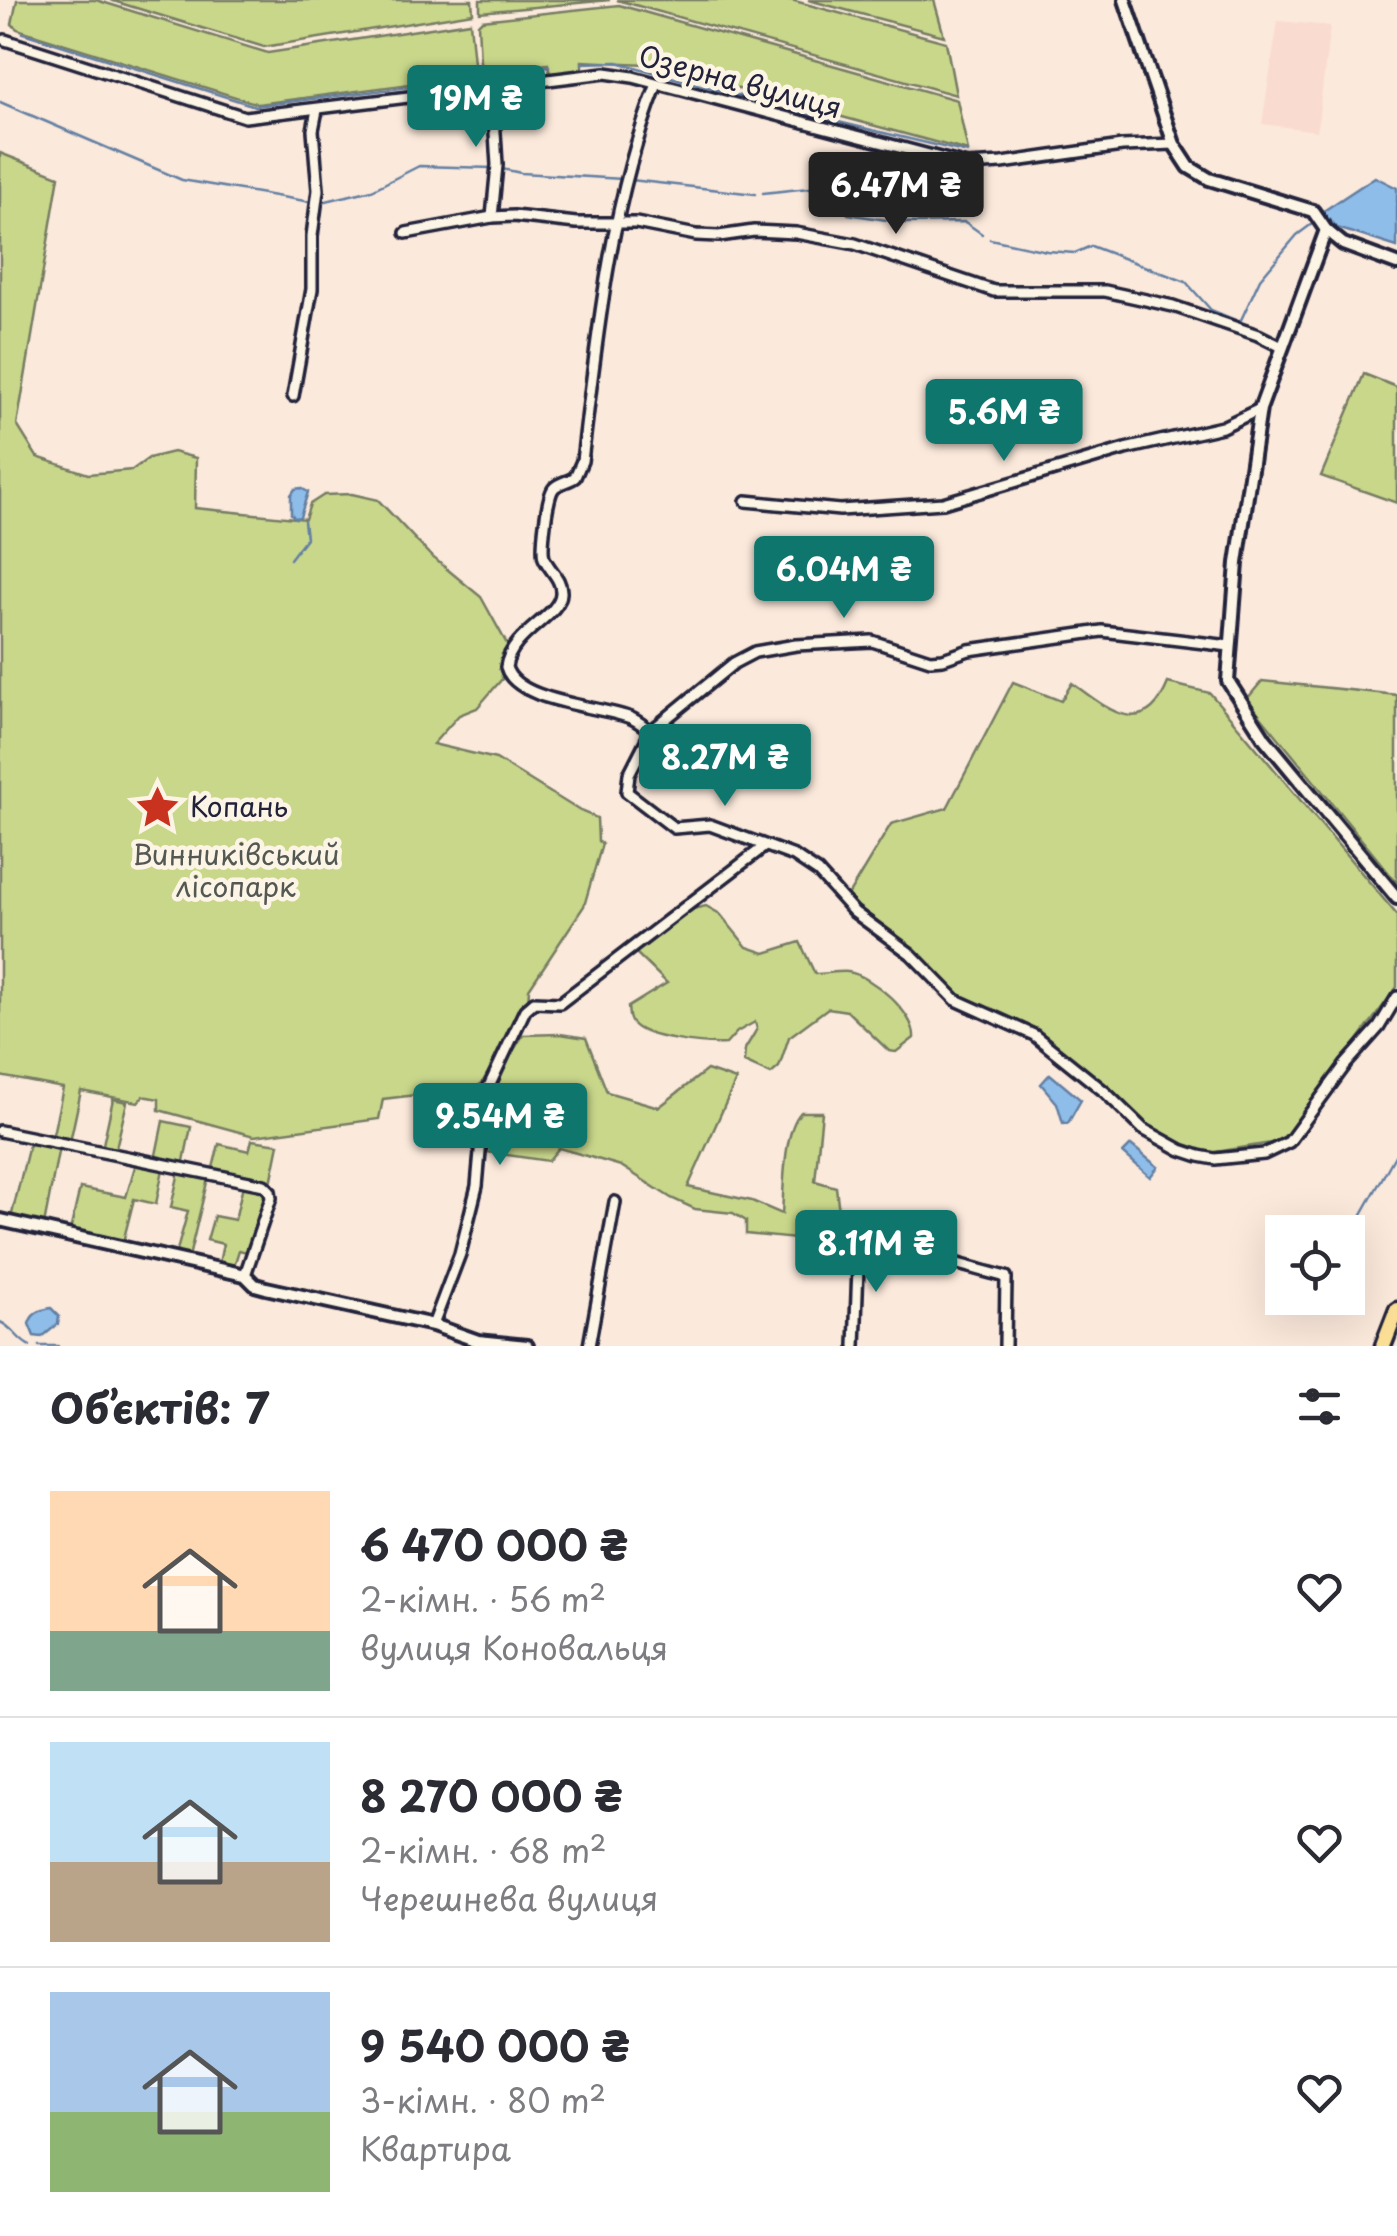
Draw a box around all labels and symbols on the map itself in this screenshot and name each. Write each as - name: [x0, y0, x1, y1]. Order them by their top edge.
- street label: Озерна вулиця: [634, 33, 847, 128]
- pin: 19M ₴: [406, 65, 546, 150]
- pin: 6.47M ₴: [804, 152, 988, 237]
- pin: 5.6M ₴: [923, 379, 1085, 464]
- pin: 6.04M ₴: [752, 536, 936, 621]
- pin: 8.27M ₴: [633, 724, 817, 809]
- place icon: Копань: [133, 783, 181, 831]
- place label: Копань: [190, 784, 288, 827]
- park label: Винниківський лісопарк: [133, 832, 339, 907]
- pin: 9.54M ₴: [408, 1083, 592, 1168]
- pin: 8.11M ₴: [784, 1210, 968, 1295]

